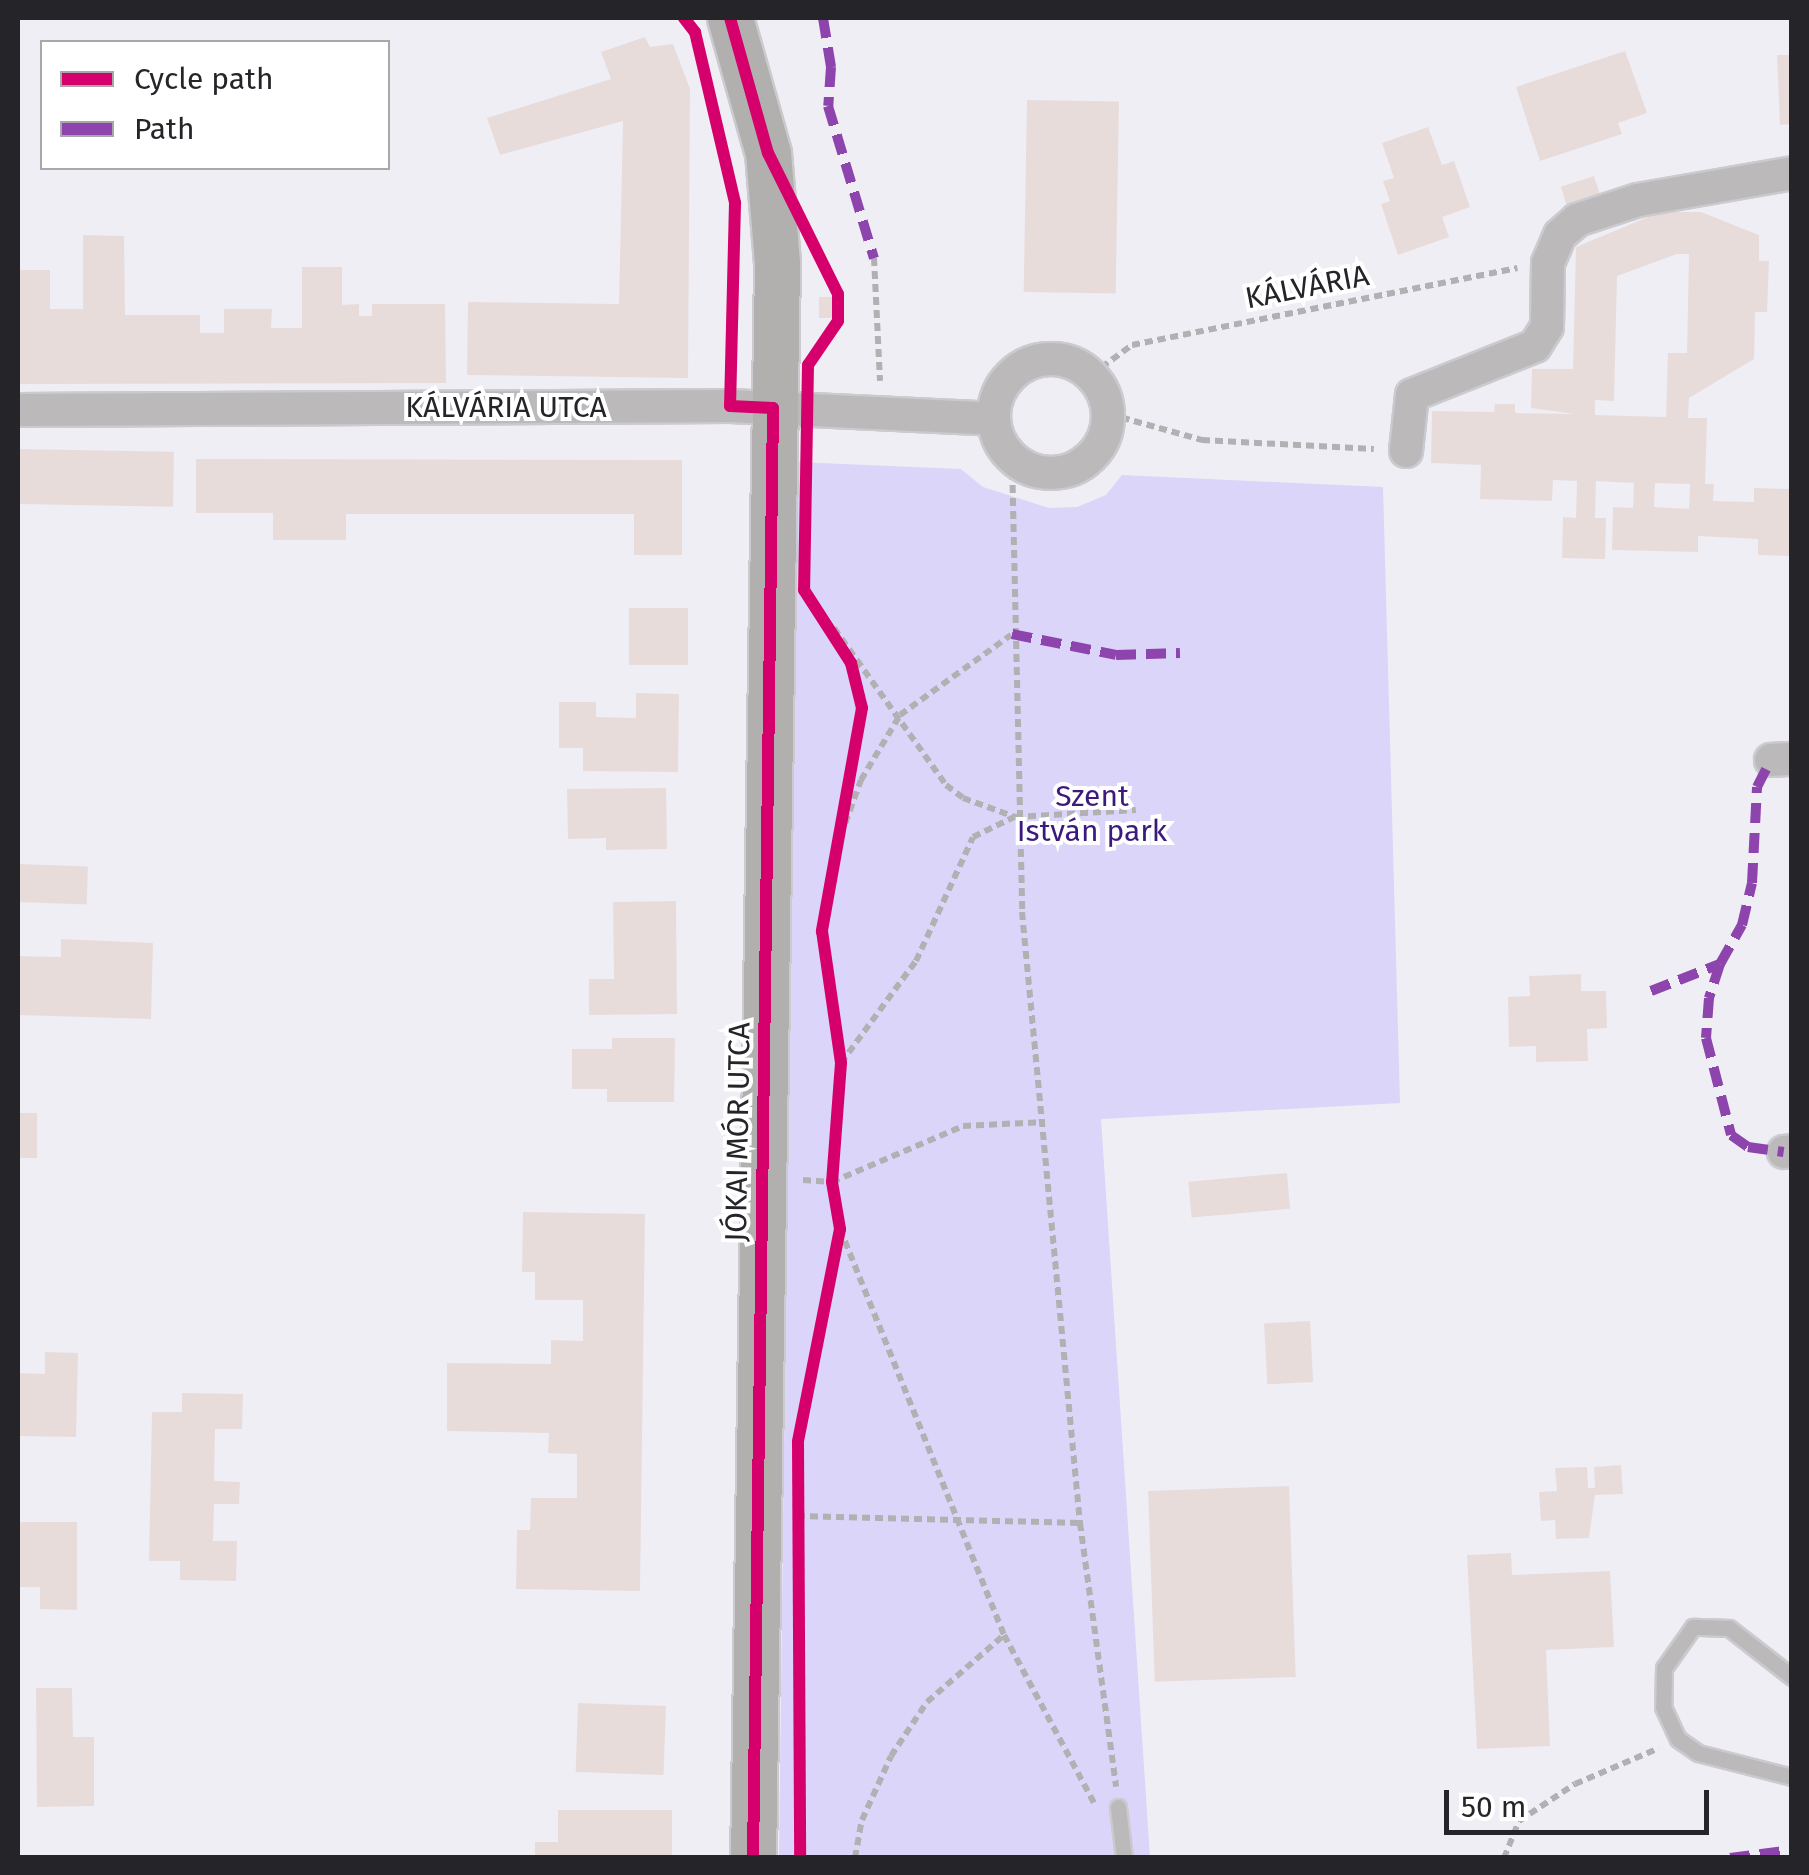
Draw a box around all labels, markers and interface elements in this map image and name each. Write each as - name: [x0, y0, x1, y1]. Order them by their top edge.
- legend: [40, 40, 390, 170]
- text: Cycle path: [134, 61, 273, 97]
- text: Path: [134, 111, 195, 147]
- street label: KÁLVÁRIA: [1242, 257, 1372, 317]
- street label: KÁLVÁRIA UTCA: [405, 389, 607, 425]
- park label: Szent István park: [1017, 778, 1167, 848]
- street label: JÓKAI MÓR UTCA: [718, 1022, 758, 1242]
- scale bar: [1449, 1770, 1714, 1832]
- text: 50 m: [1461, 1789, 1526, 1825]

